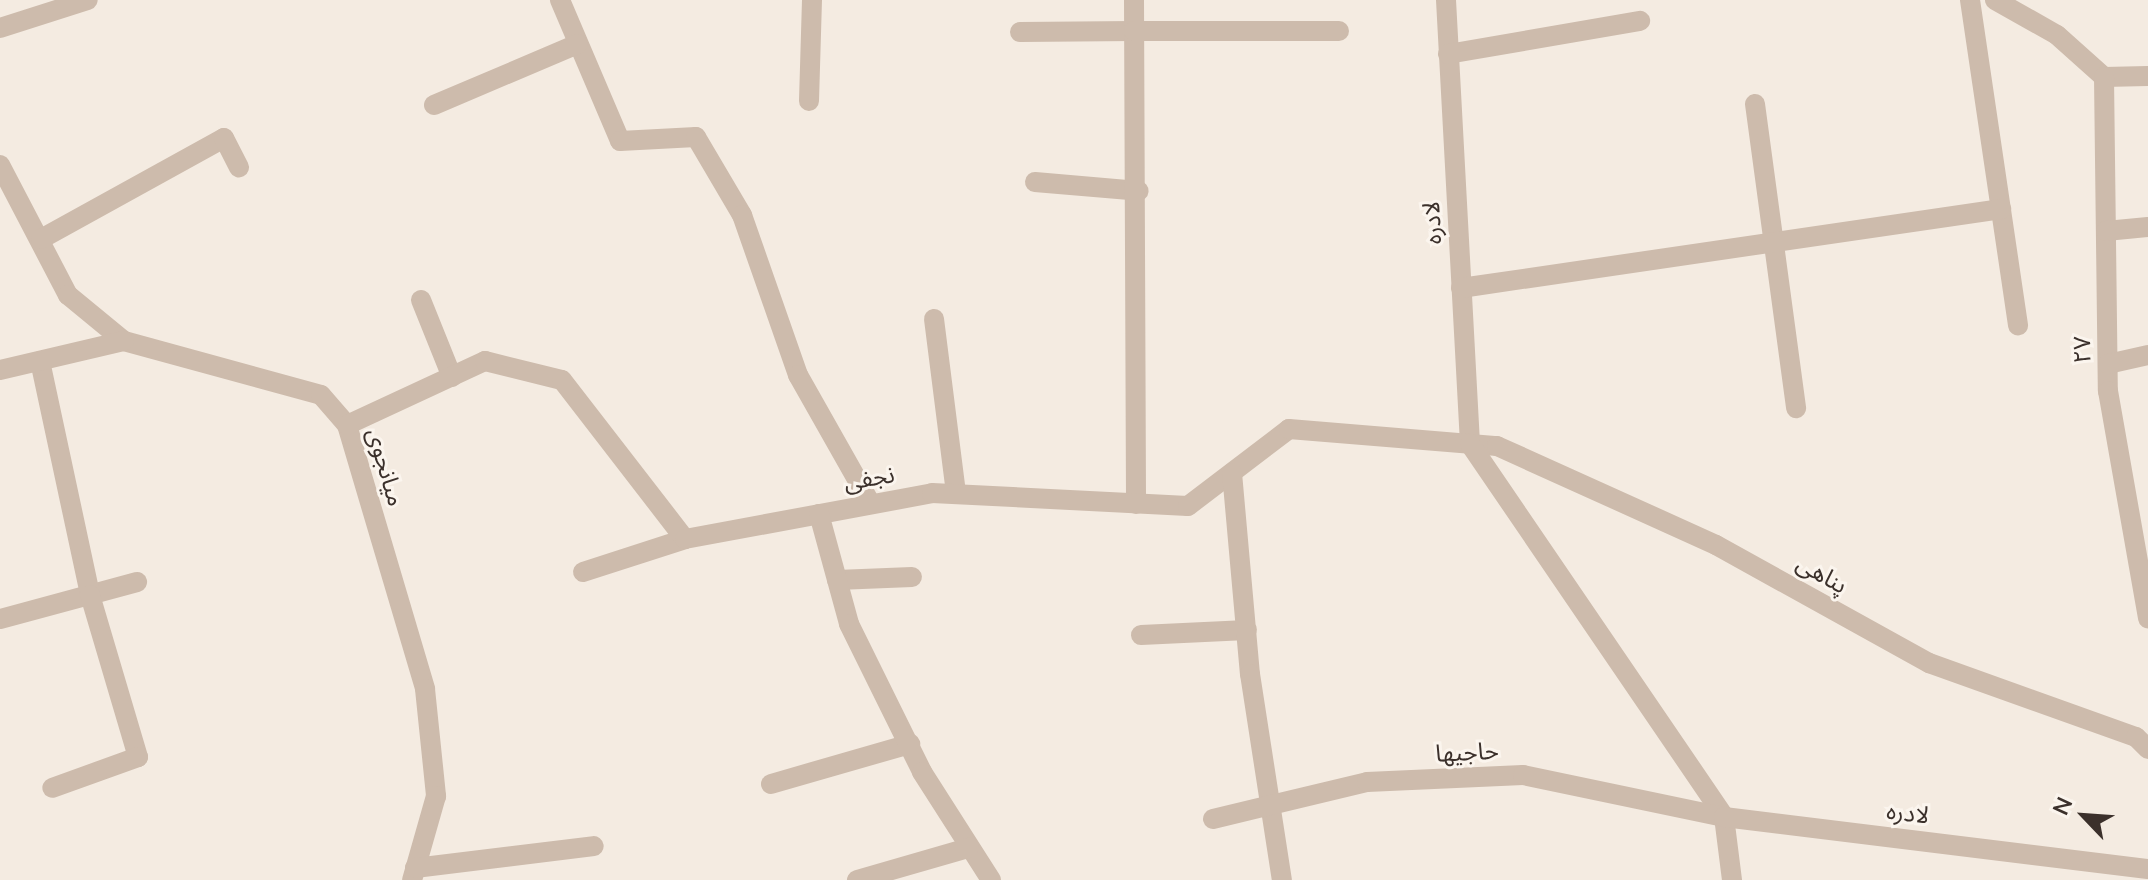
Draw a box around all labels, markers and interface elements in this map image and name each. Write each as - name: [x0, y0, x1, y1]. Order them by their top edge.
- street label: لادره: [1416, 201, 1448, 245]
- street label: ۲۷: [2067, 336, 2097, 364]
- street label: میانجوی: [361, 425, 411, 509]
- street label: نجفی: [841, 459, 897, 497]
- street label: پناهی: [1791, 548, 1853, 600]
- street label: حاجیها: [1435, 736, 1499, 768]
- north arrow: [2044, 776, 2124, 856]
- text: N: [2046, 792, 2078, 819]
- street label: لادره: [1885, 796, 1931, 830]

